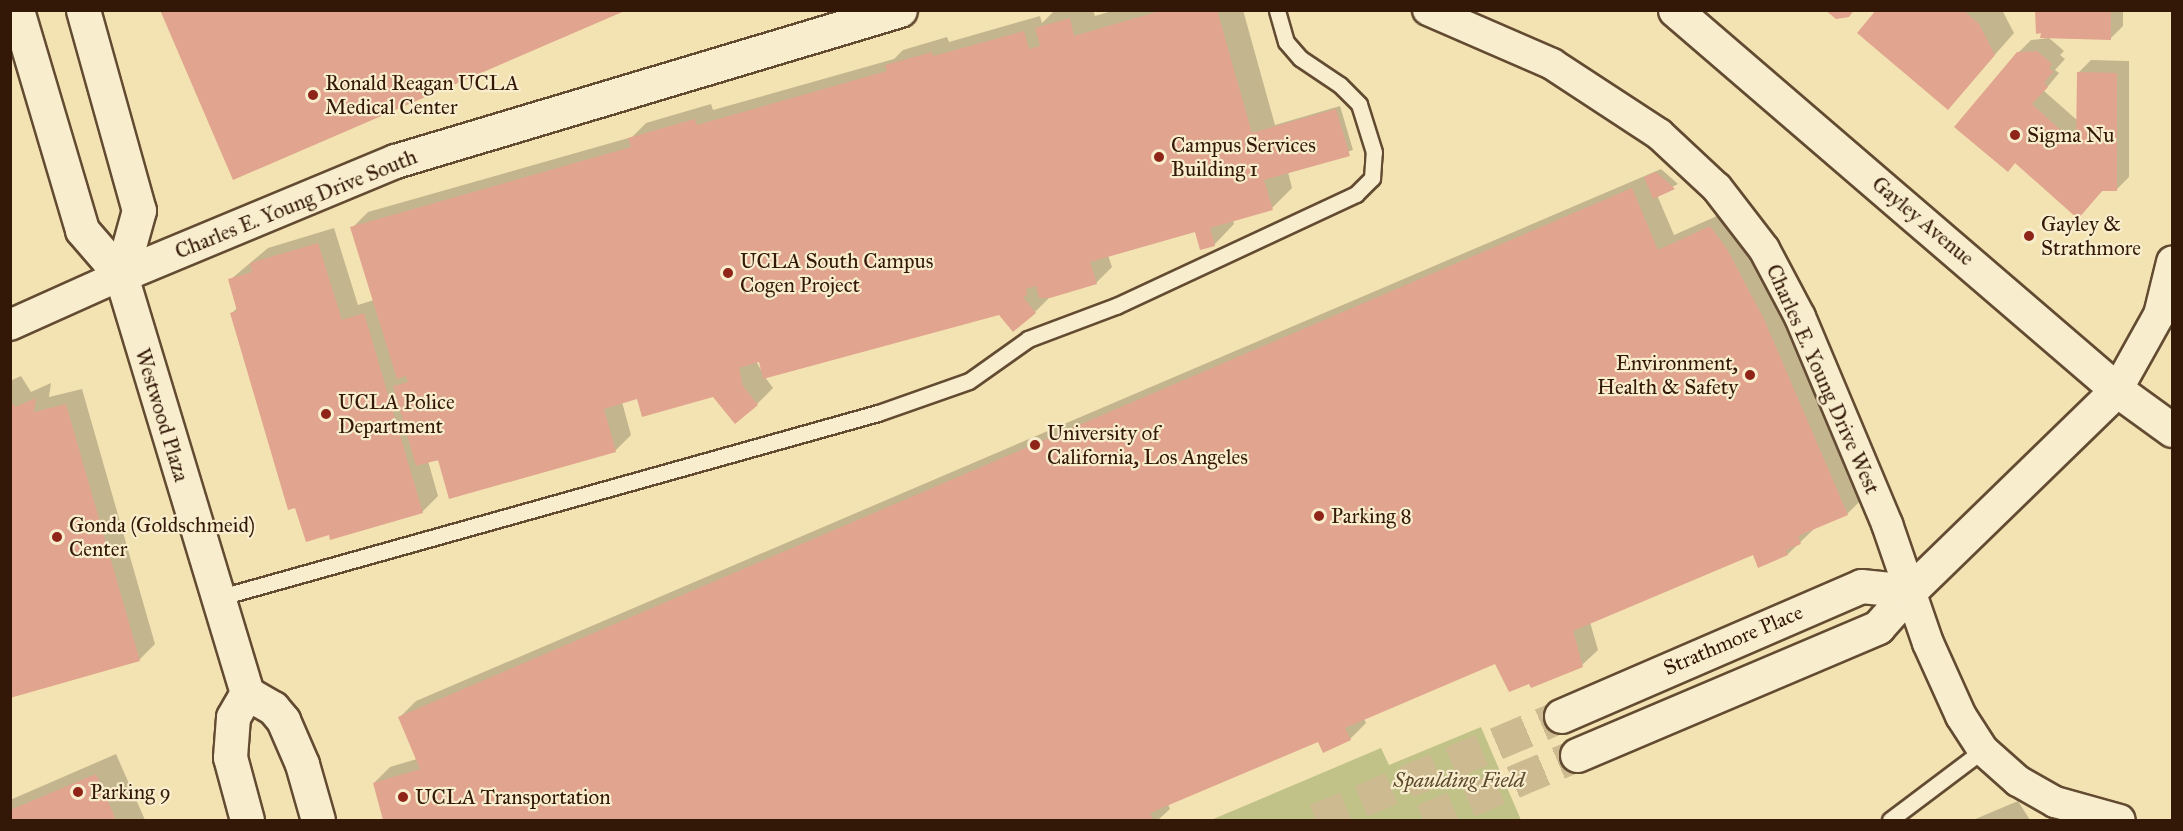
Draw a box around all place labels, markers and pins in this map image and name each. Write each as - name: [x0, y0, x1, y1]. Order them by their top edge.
- place label: Ronald Reagan UCLA Medical Center: [325, 70, 519, 120]
- marker: Ronald Reagan UCLA Medical Center: [306, 88, 320, 102]
- place label: Sigma Nu: [2027, 122, 2114, 148]
- marker: Sigma Nu: [2008, 128, 2022, 142]
- place label: Campus Services Building 1: [1171, 132, 1316, 182]
- marker: Campus Services Building 1: [1152, 150, 1166, 164]
- place label: Gayley & Strathmore: [2041, 211, 2141, 261]
- marker: Gayley & Strathmore: [2022, 229, 2036, 243]
- place label: UCLA South Campus Cogen Project: [740, 248, 933, 298]
- marker: UCLA South Campus Cogen Project: [721, 266, 735, 280]
- place label: Environment, Health & Safety: [1597, 350, 1738, 400]
- marker: Environment, Health & Safety: [1743, 368, 1757, 382]
- place label: UCLA Police Department: [338, 389, 455, 439]
- marker: UCLA Police Department: [319, 407, 333, 421]
- place label: University of California, Los Angeles: [1047, 420, 1248, 470]
- marker: University of California, Los Angeles: [1028, 438, 1042, 452]
- place label: Parking 8: [1331, 503, 1412, 529]
- marker: Parking 8: [1312, 509, 1326, 523]
- place label: Gonda (Goldschmeid) Center: [69, 512, 255, 562]
- marker: Gonda (Goldschmeid) Center: [50, 530, 64, 544]
- place label: Parking 9: [90, 779, 171, 805]
- place label: UCLA Transportation: [415, 784, 611, 810]
- marker: Parking 9: [71, 785, 85, 799]
- marker: UCLA Transportation: [396, 790, 410, 804]

